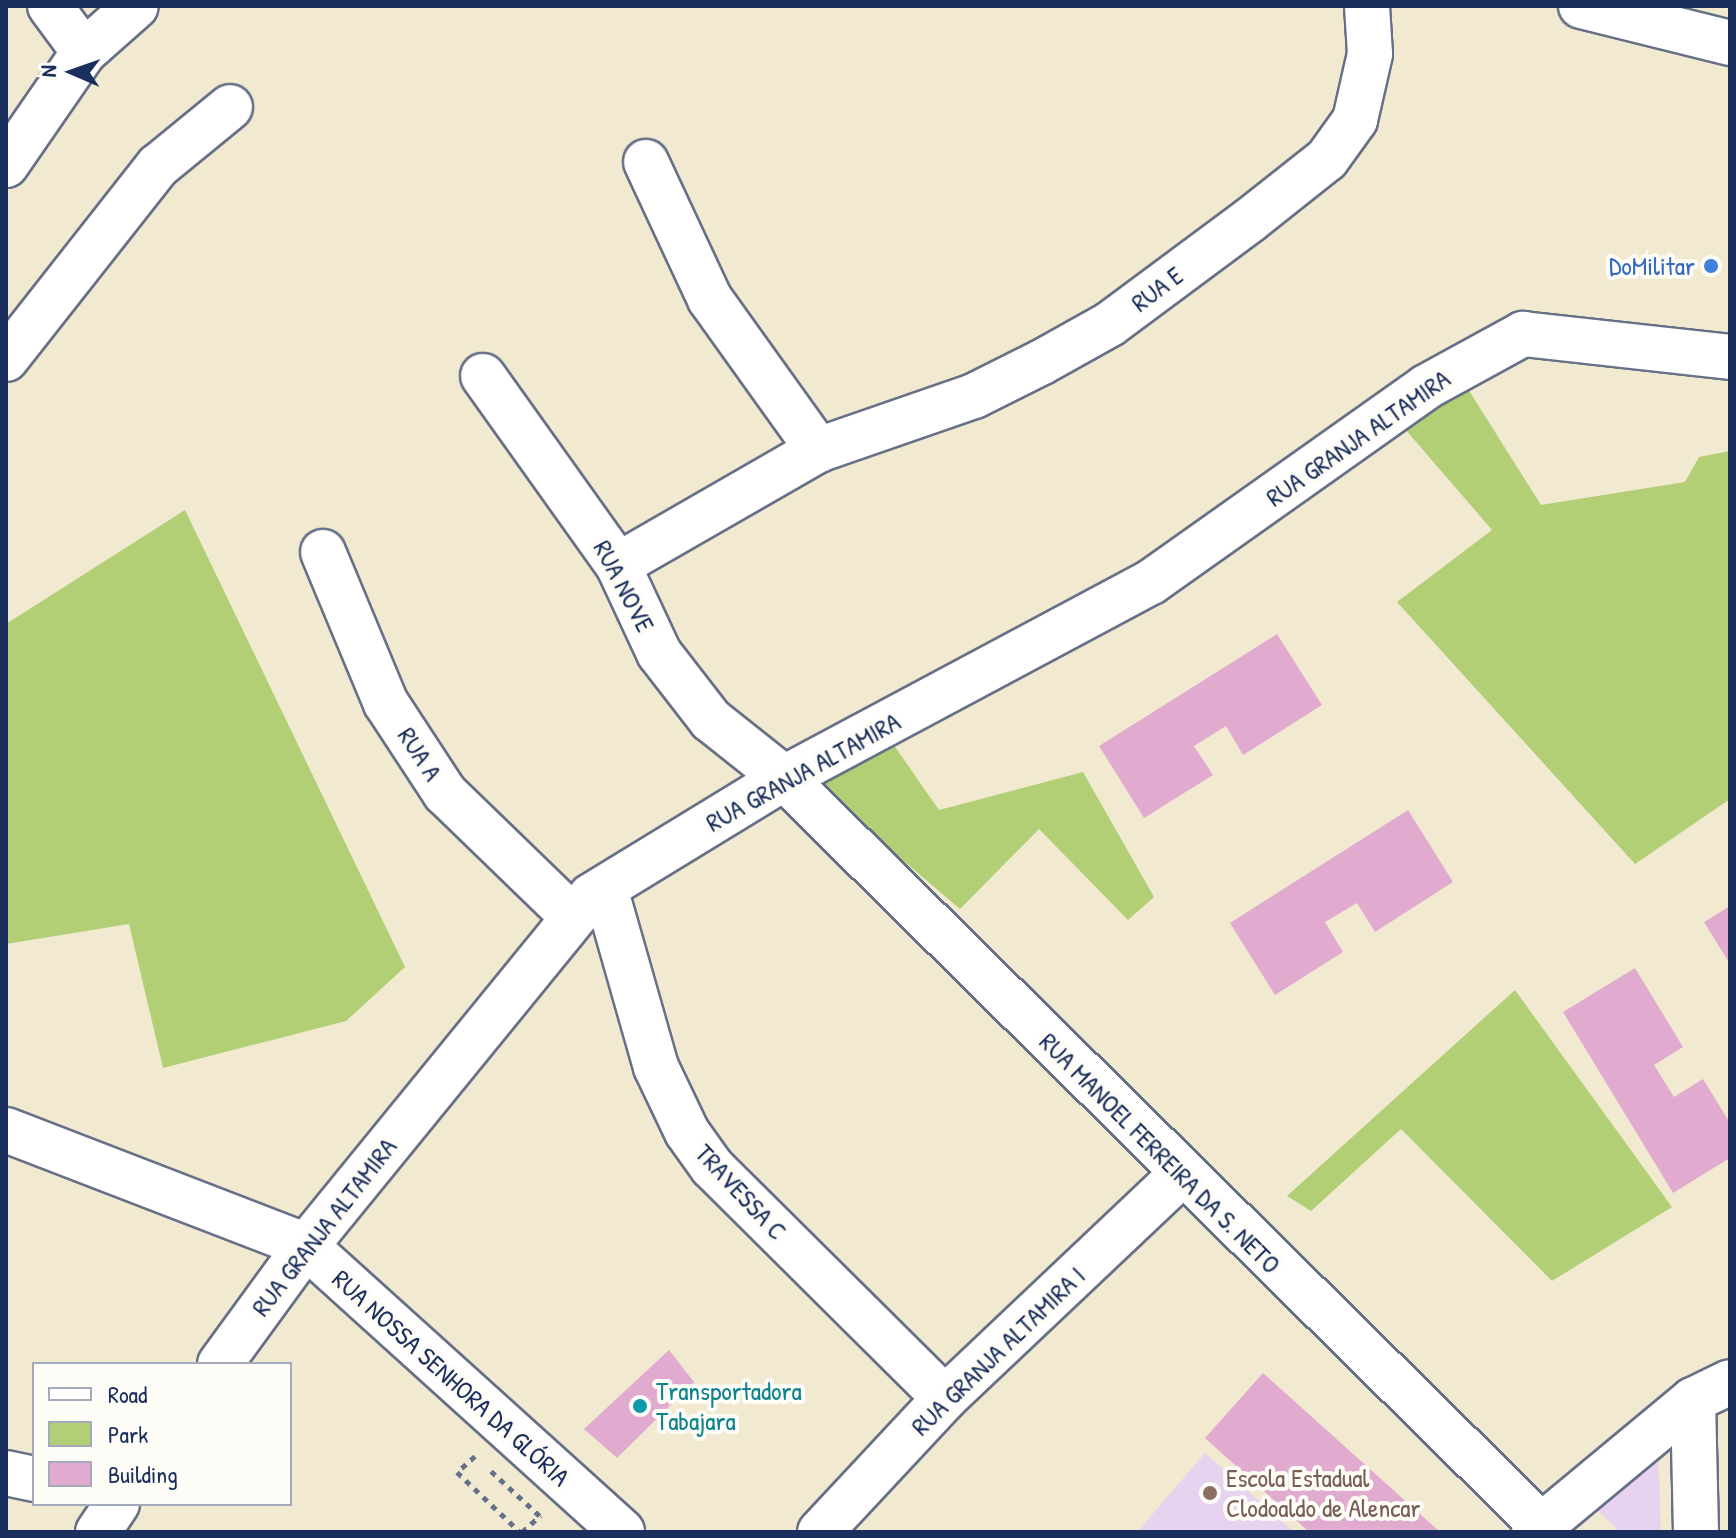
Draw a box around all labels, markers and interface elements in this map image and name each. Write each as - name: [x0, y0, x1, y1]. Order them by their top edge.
- north arrow: [32, 32, 112, 112]
- text: N: [33, 65, 63, 78]
- place label: DoMilitar: [1609, 250, 1695, 282]
- marker: DoMilitar: [1702, 257, 1720, 275]
- street label: RUA E: [1125, 260, 1189, 318]
- street label: RUA GRANJA ALTAMIRA: [1260, 363, 1456, 513]
- street label: RUA NOVE: [587, 535, 661, 637]
- street label: RUA GRANJA ALTAMIRA: [700, 706, 906, 838]
- street label: RUA A: [391, 721, 449, 787]
- street label: RUA MANOEL FERREIRA DA S. NETO: [1033, 1026, 1287, 1280]
- street label: RUA GRANJA ALTAMIRA: [245, 1132, 403, 1322]
- street label: TRAVESSA C: [689, 1138, 793, 1246]
- street label: RUA GRANJA ALTAMIRA I: [905, 1260, 1091, 1442]
- street label: RUA NOSSA SENHORA DA GLÓRIA: [326, 1263, 576, 1493]
- legend: [32, 1362, 292, 1506]
- place label: Transportadora Tabajara: [656, 1375, 802, 1436]
- text: Road: [108, 1378, 147, 1410]
- marker: Transportadora Tabajara: [631, 1397, 649, 1415]
- text: Park: [108, 1418, 148, 1450]
- text: Building: [108, 1458, 178, 1490]
- place label: Escola Estadual Clodoaldo de Alencar: [1226, 1462, 1420, 1524]
- marker: Escola Estadual Clodoaldo de Alencar: [1201, 1484, 1219, 1502]

